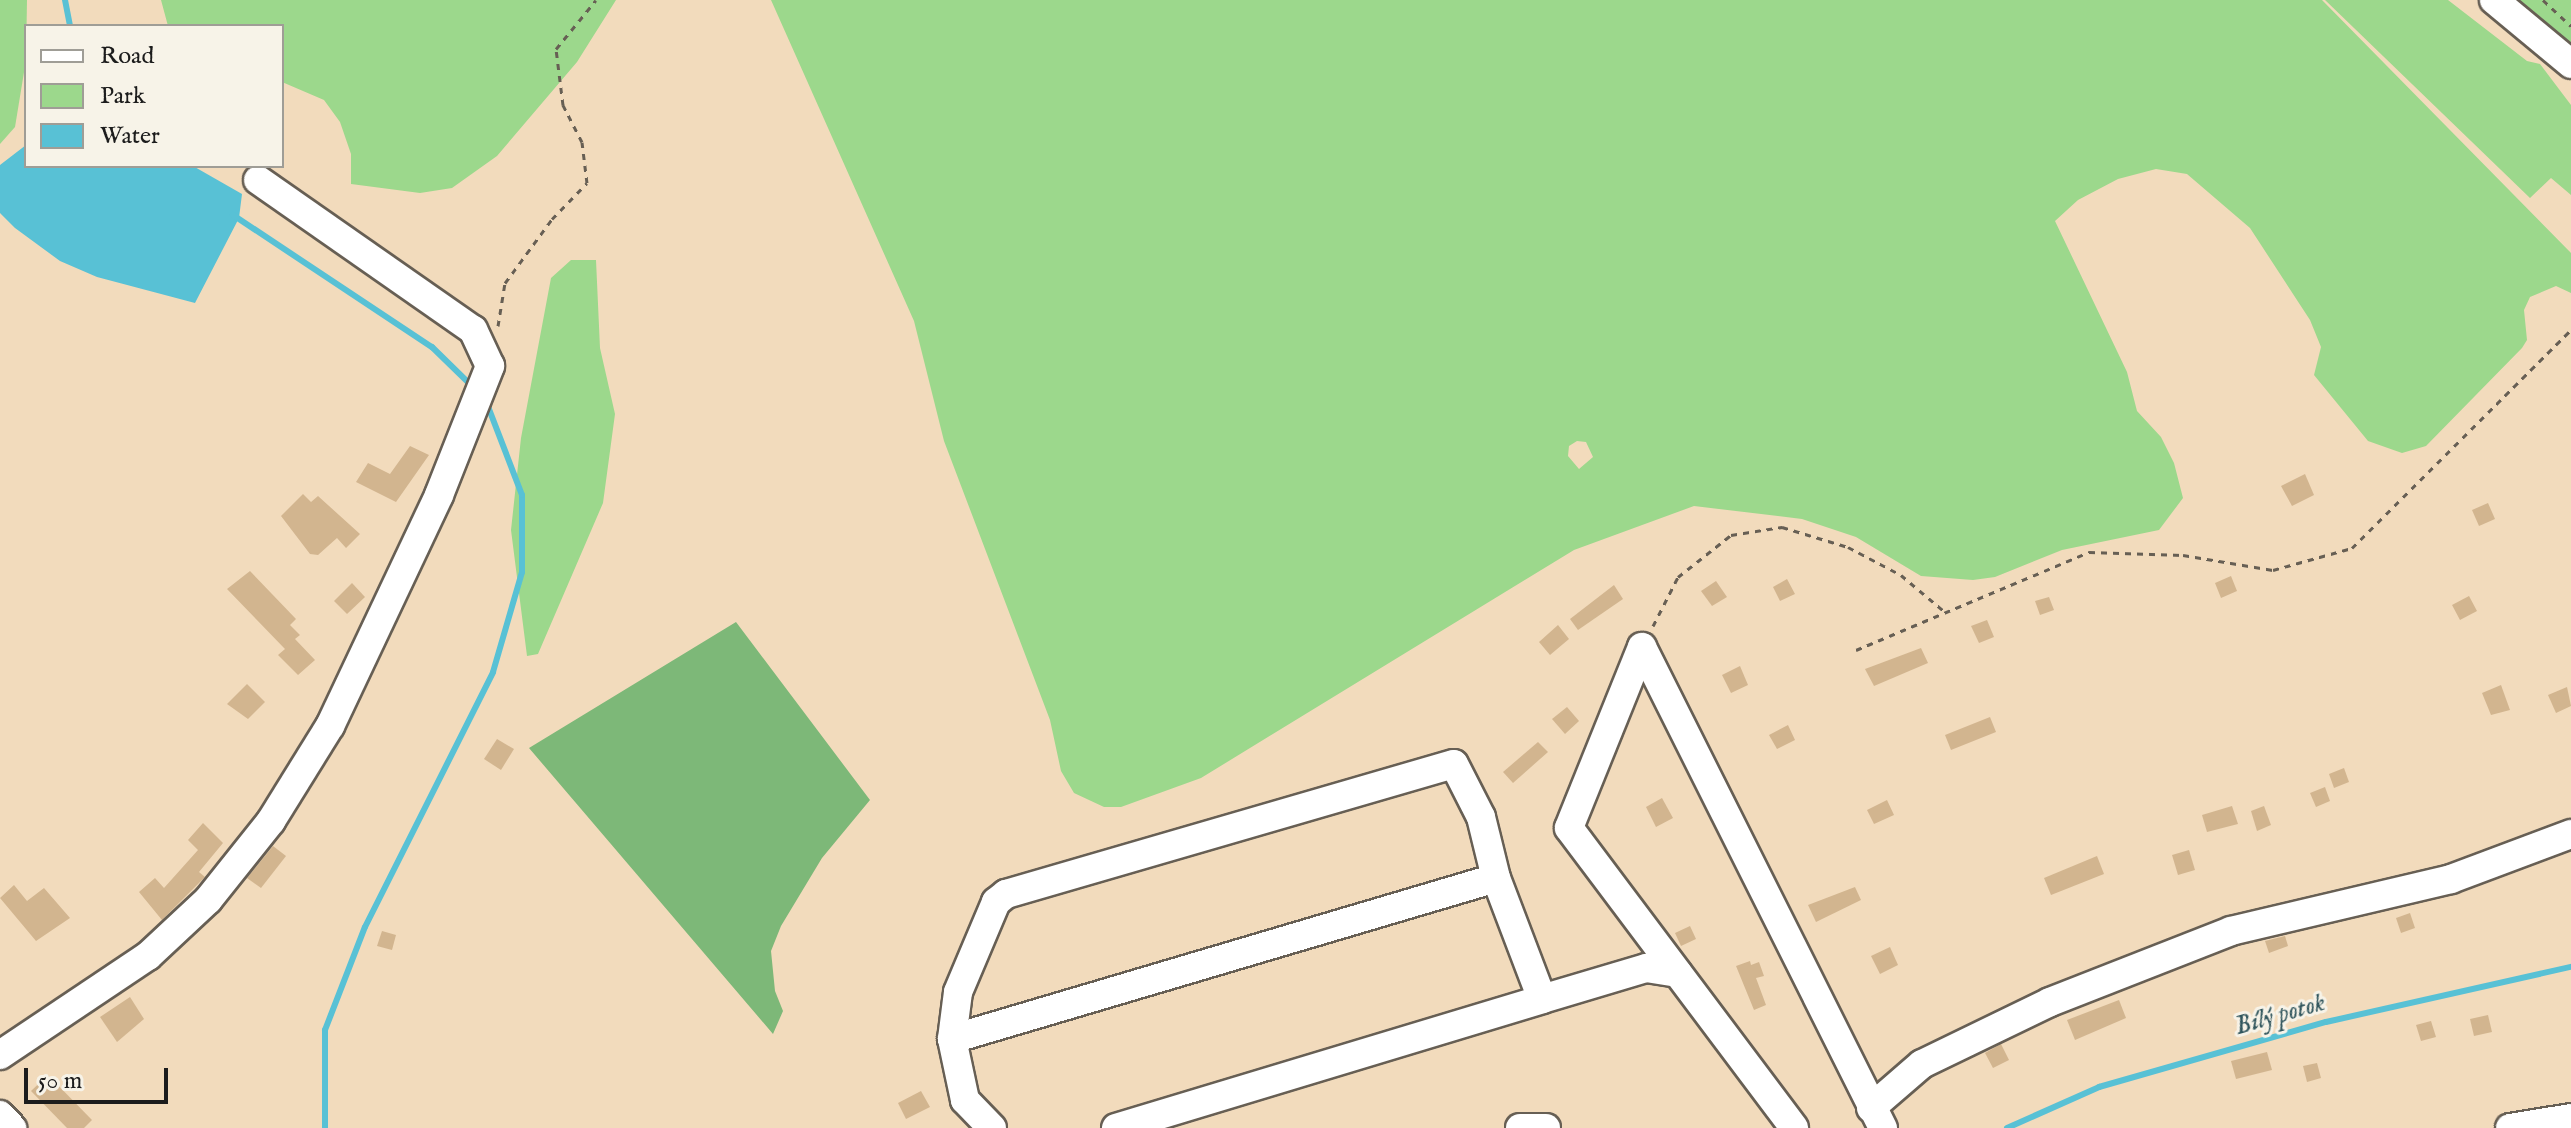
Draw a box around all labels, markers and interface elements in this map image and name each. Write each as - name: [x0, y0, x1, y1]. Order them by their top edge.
- legend: [24, 24, 284, 168]
- text: Road: [100, 41, 154, 72]
- text: Park: [100, 81, 146, 112]
- text: Water: [100, 121, 160, 152]
- water label: Bílý potok: [2231, 987, 2329, 1043]
- scale bar: [28, 1052, 172, 1102]
- text: 50 m: [38, 1066, 82, 1097]

